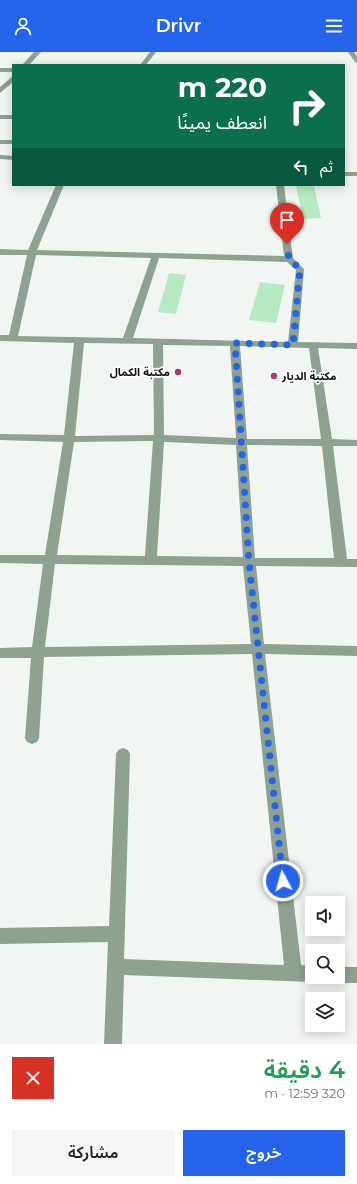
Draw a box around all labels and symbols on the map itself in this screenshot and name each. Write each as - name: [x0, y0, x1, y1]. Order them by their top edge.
- pin: [270, 203, 304, 244]
- place label: مكتبة الكمال: [110, 365, 170, 379]
- marker: مكتبة الكمال: [173, 367, 183, 377]
- place label: مكتبة الديار: [281, 369, 336, 383]
- marker: مكتبة الديار: [269, 371, 279, 381]
- position arrow: [262, 860, 304, 902]

